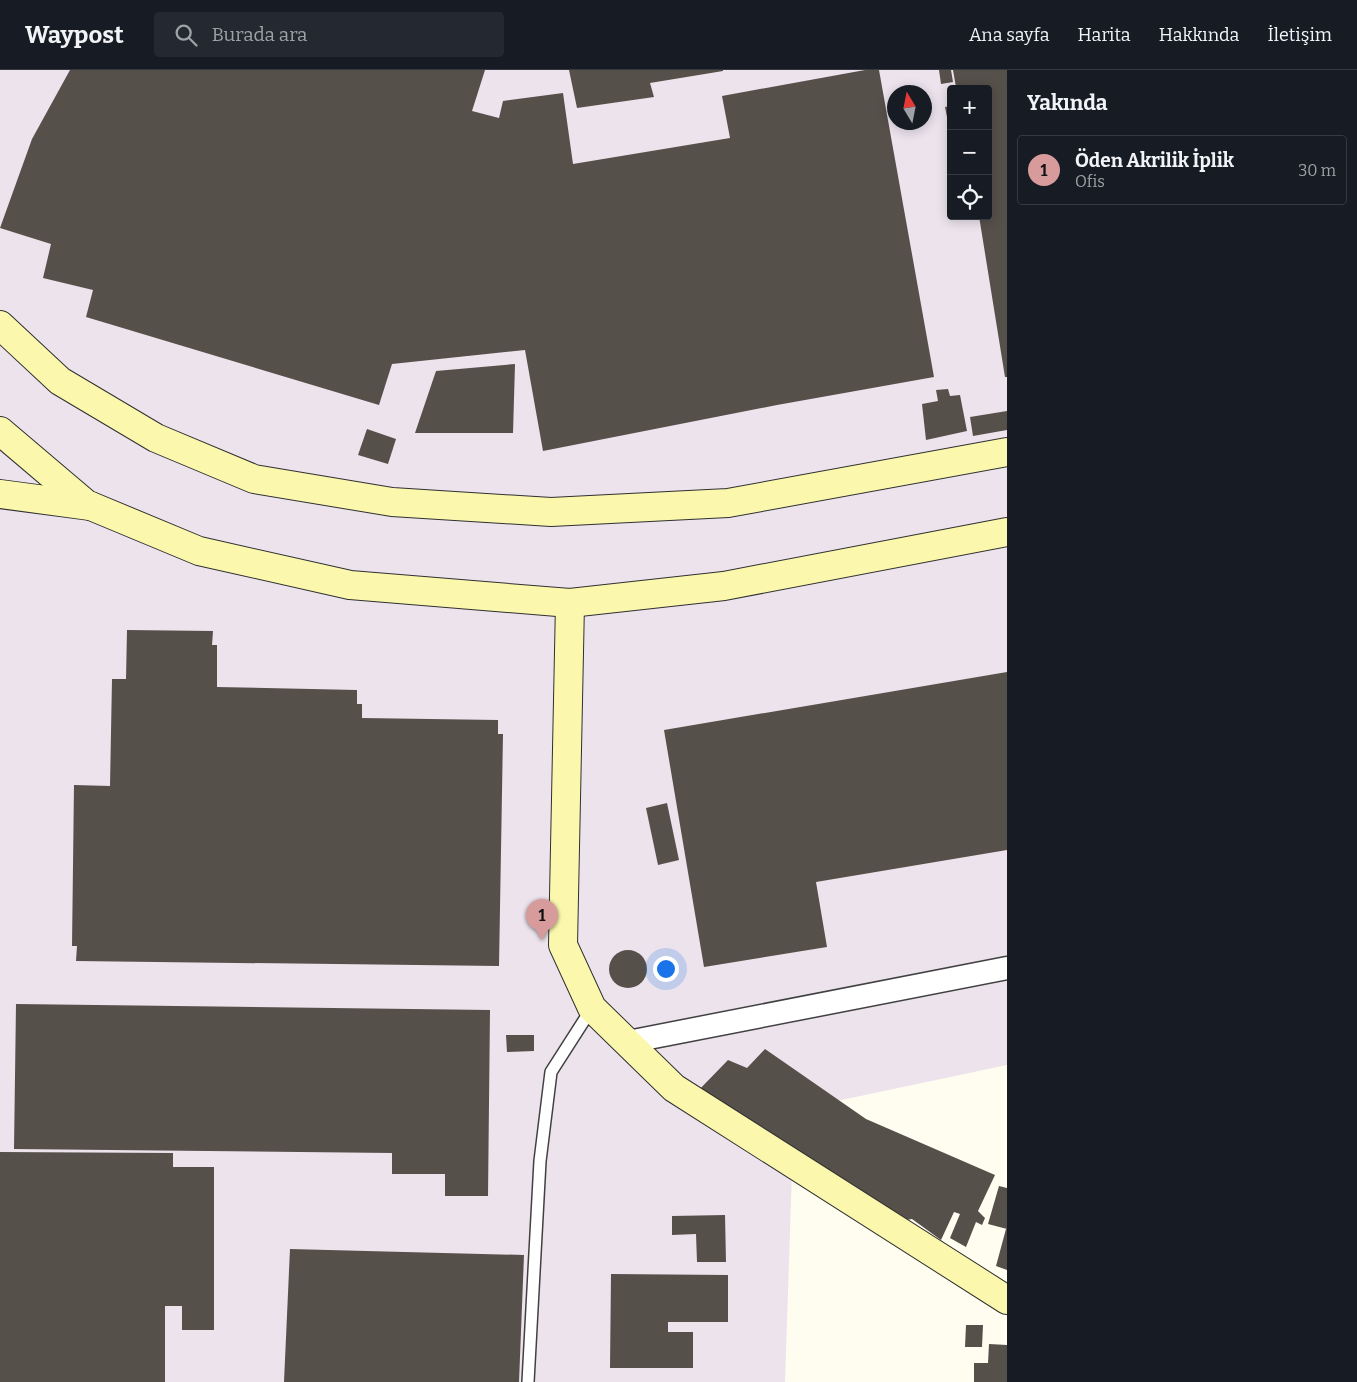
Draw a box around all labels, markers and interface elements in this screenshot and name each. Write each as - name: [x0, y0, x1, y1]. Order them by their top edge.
- search box: [154, 12, 504, 57]
- text: Waypost: [25, 21, 124, 49]
- icon: search: [172, 21, 200, 49]
- text: Burada ara: [212, 23, 307, 46]
- text: Ana sayfa: [969, 24, 1050, 46]
- text: Harita: [1078, 24, 1131, 46]
- text: Hakkında: [1159, 24, 1239, 46]
- text: İletişim: [1267, 24, 1332, 46]
- north arrow: [887, 85, 932, 130]
- map controls: [947, 85, 992, 220]
- button: +: [947, 85, 992, 130]
- text: Yakında: [1027, 90, 1108, 116]
- button: −: [947, 130, 992, 175]
- text: Öden Akrilik İplik: [1075, 149, 1234, 172]
- text: 1: [1041, 161, 1047, 180]
- text: 30 m: [1298, 161, 1336, 180]
- text: Ofis: [1075, 172, 1105, 191]
- button: locate: [947, 175, 992, 220]
- pin: 1: [526, 899, 558, 940]
- your location: [653, 956, 679, 982]

